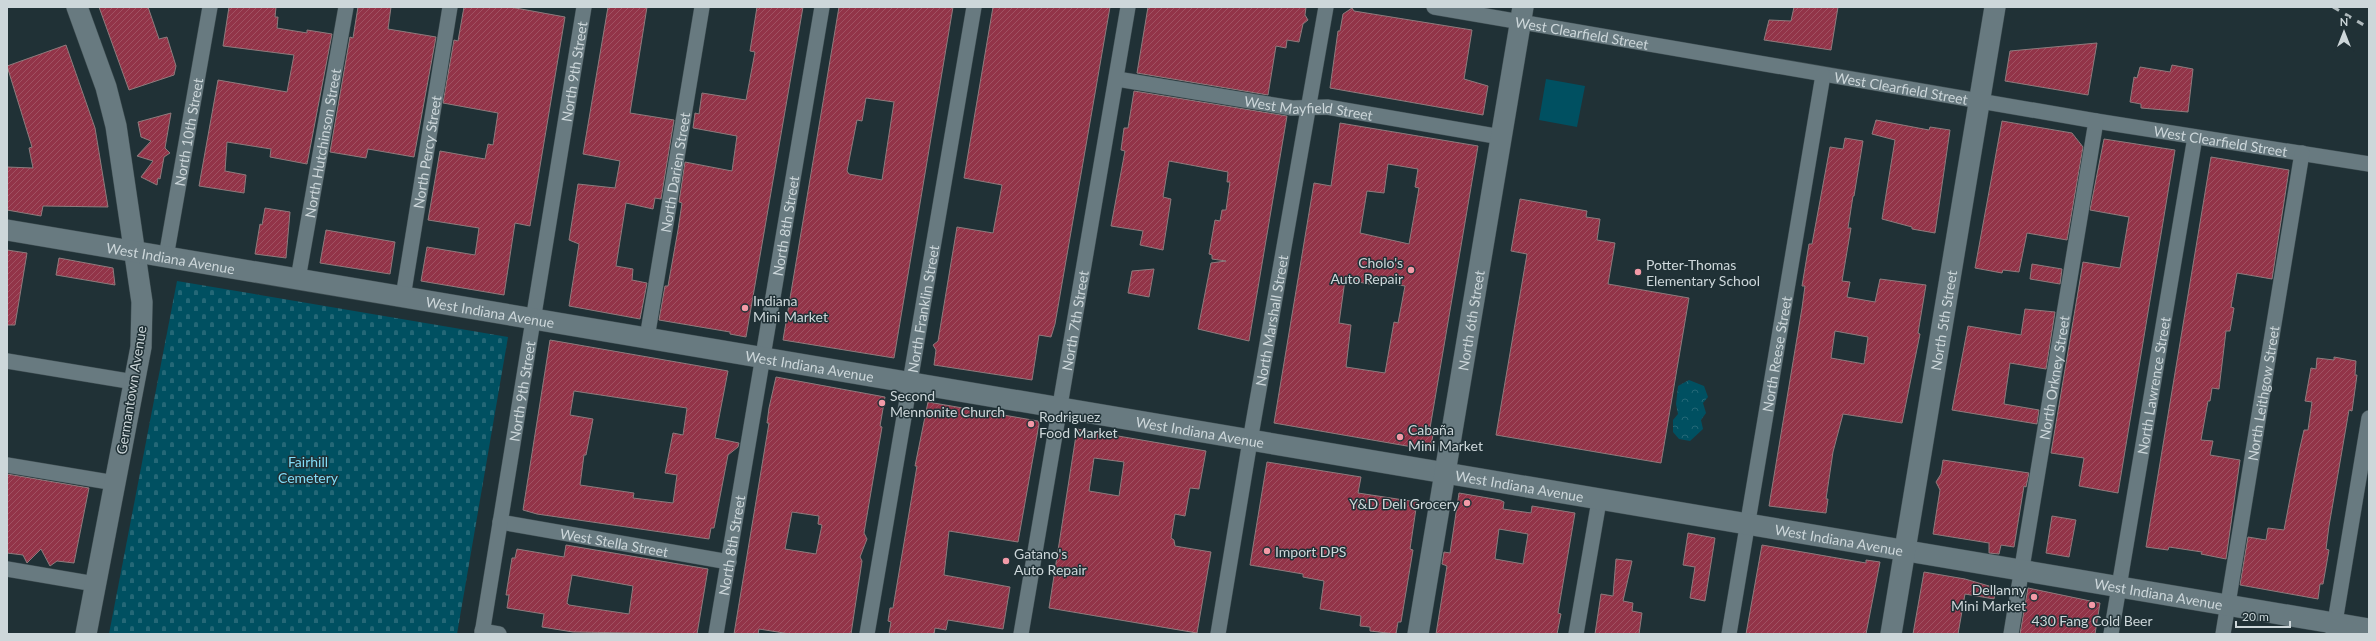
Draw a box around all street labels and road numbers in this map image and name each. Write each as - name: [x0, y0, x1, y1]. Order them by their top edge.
- street label: West Clearfield Street: [1514, 13, 1650, 52]
- street label: North 9th Street: [557, 20, 590, 123]
- street label: North Hutchinson Street: [300, 67, 344, 219]
- street label: West Clearfield Street: [1833, 68, 1969, 107]
- street label: North 10th Street: [170, 76, 206, 187]
- street label: West Mayfield Street: [1243, 92, 1374, 123]
- street label: North Percy Street: [409, 94, 444, 210]
- street label: North Darien Street: [656, 111, 693, 234]
- street label: West Clearfield Street: [2153, 122, 2289, 160]
- street label: North 8th Street: [768, 174, 802, 277]
- street label: West Indiana Avenue: [105, 238, 236, 277]
- street label: North Franklin Street: [903, 244, 942, 374]
- street label: North Marshall Street: [1251, 254, 1291, 387]
- street label: North 7th Street: [1058, 269, 1091, 372]
- street label: North 6th Street: [1454, 269, 1487, 372]
- street label: North 5th Street: [1926, 269, 1960, 372]
- street label: West Indiana Avenue: [425, 292, 556, 331]
- street label: North Reese Street: [1758, 295, 1794, 413]
- street label: North Orkney Street: [2035, 314, 2072, 441]
- street label: North Lawrence Street: [2133, 315, 2173, 456]
- street label: North Leithgow Street: [2243, 324, 2282, 462]
- street label: Germantown Avenue: [112, 325, 150, 455]
- street label: North 9th Street: [505, 340, 538, 443]
- street label: West Indiana Avenue: [744, 346, 875, 385]
- street label: West Indiana Avenue: [1135, 412, 1266, 451]
- street label: West Indiana Avenue: [1454, 466, 1585, 505]
- street label: North 8th Street: [714, 494, 748, 597]
- street label: West Indiana Avenue: [1774, 520, 1905, 559]
- street label: West Stella Street: [559, 524, 670, 560]
- street label: West Indiana Avenue: [2093, 574, 2224, 613]

